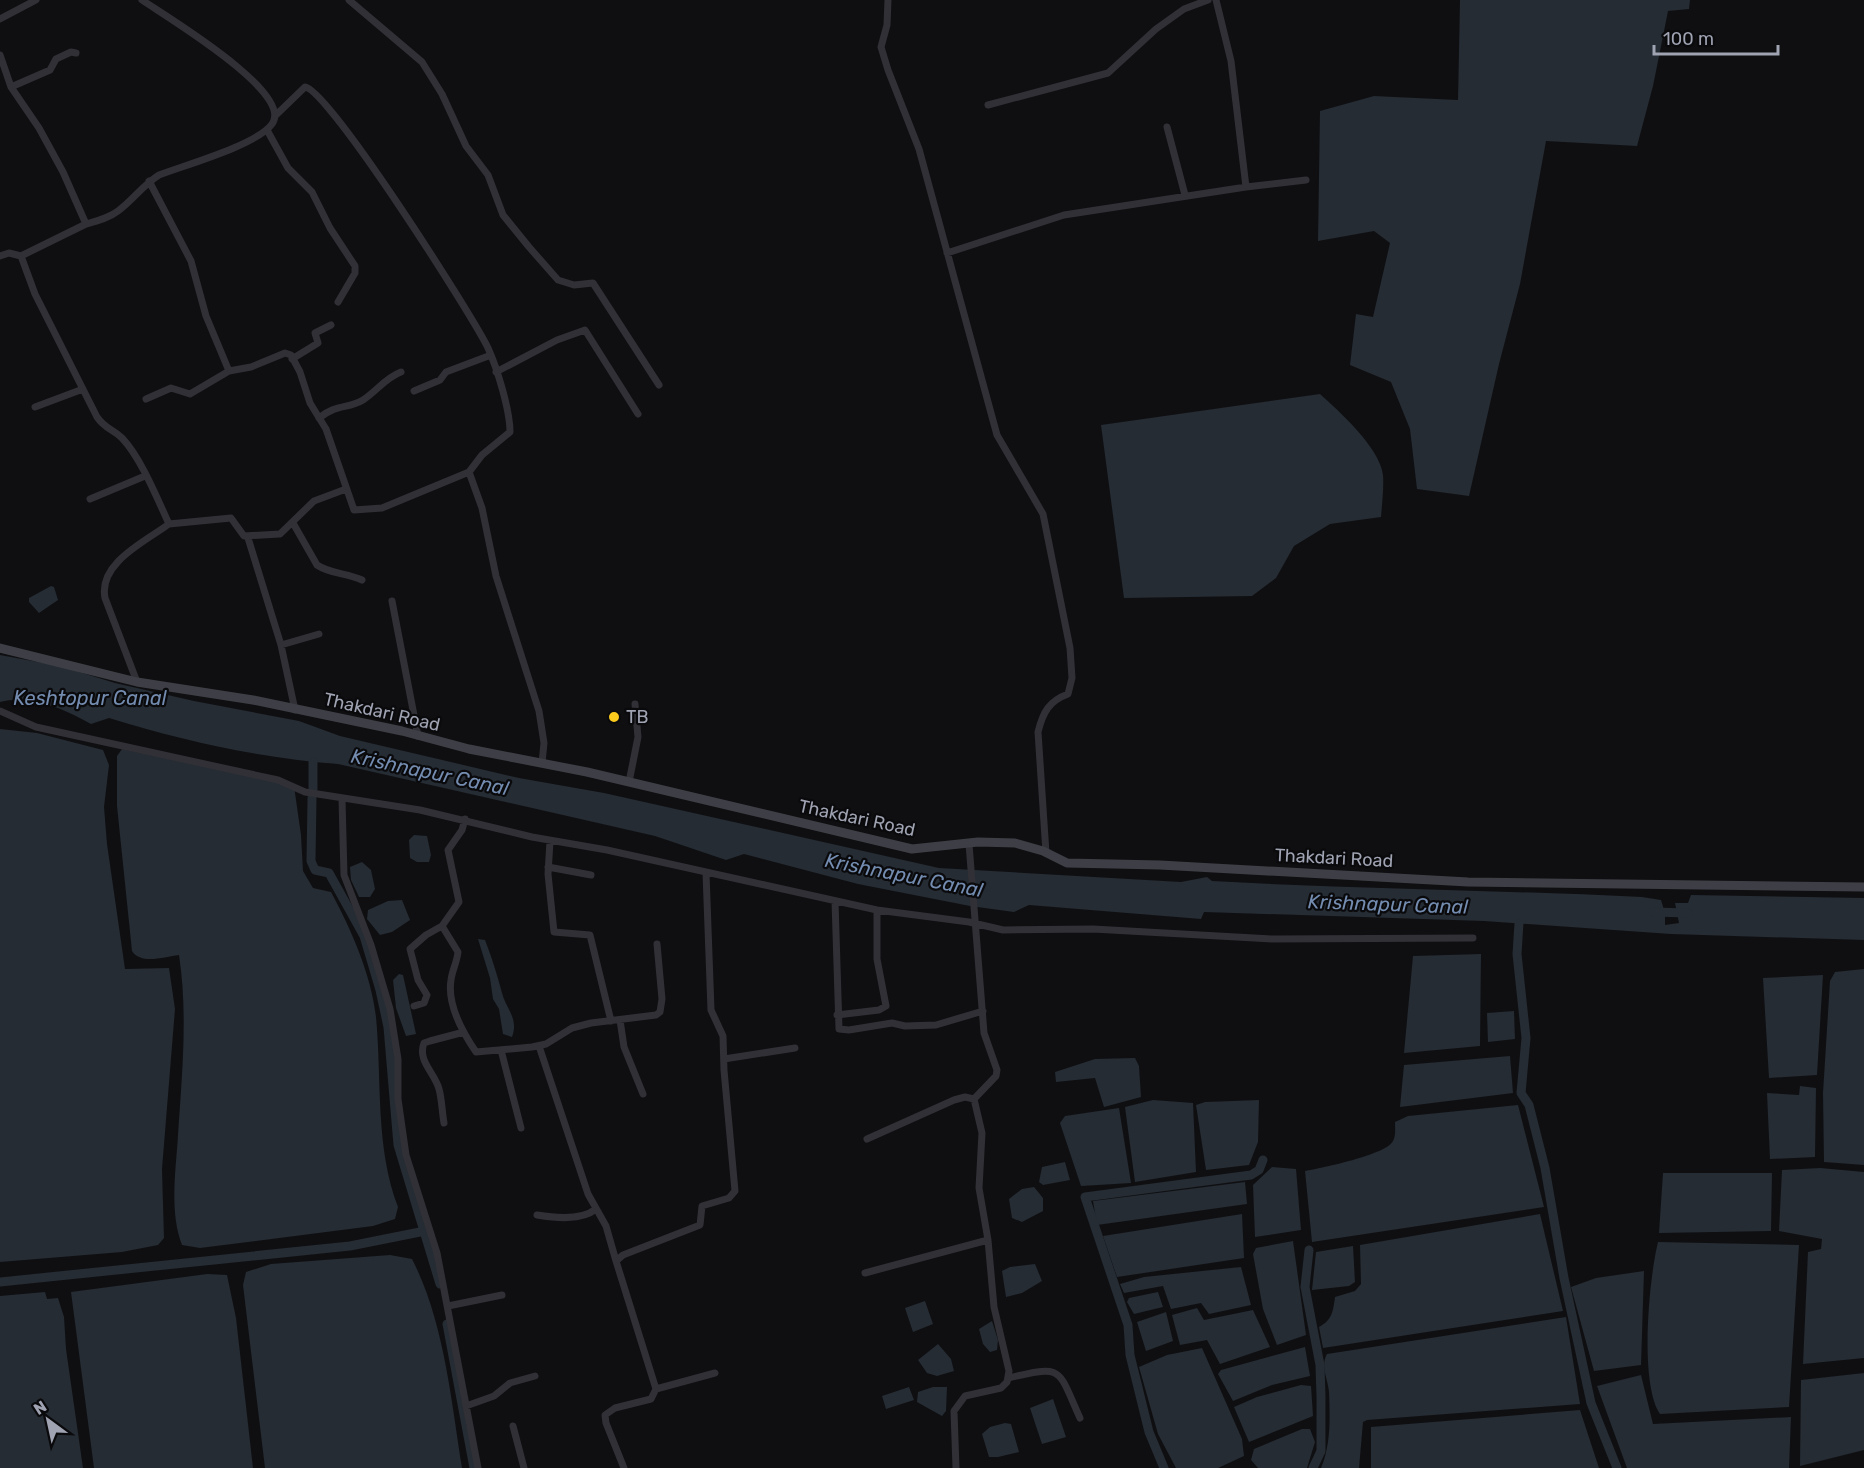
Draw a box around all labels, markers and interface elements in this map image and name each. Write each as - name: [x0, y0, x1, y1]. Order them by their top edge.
- scale bar: [1654, 18, 1778, 56]
- text: 100 m: [1663, 28, 1714, 50]
- water label: Keshtopur Canal: [13, 686, 168, 710]
- street label: Thakdari Road: [322, 688, 442, 736]
- place label: TB: [626, 706, 648, 728]
- marker: TB: [607, 710, 621, 724]
- water label: Krishnapur Canal: [349, 744, 512, 801]
- street label: Thakdari Road: [797, 795, 917, 841]
- street label: Thakdari Road: [1274, 844, 1394, 872]
- water label: Krishnapur Canal: [823, 848, 986, 902]
- water label: Krishnapur Canal: [1307, 889, 1470, 919]
- north arrow: [18, 1390, 78, 1450]
- text: N: [30, 1397, 50, 1419]

